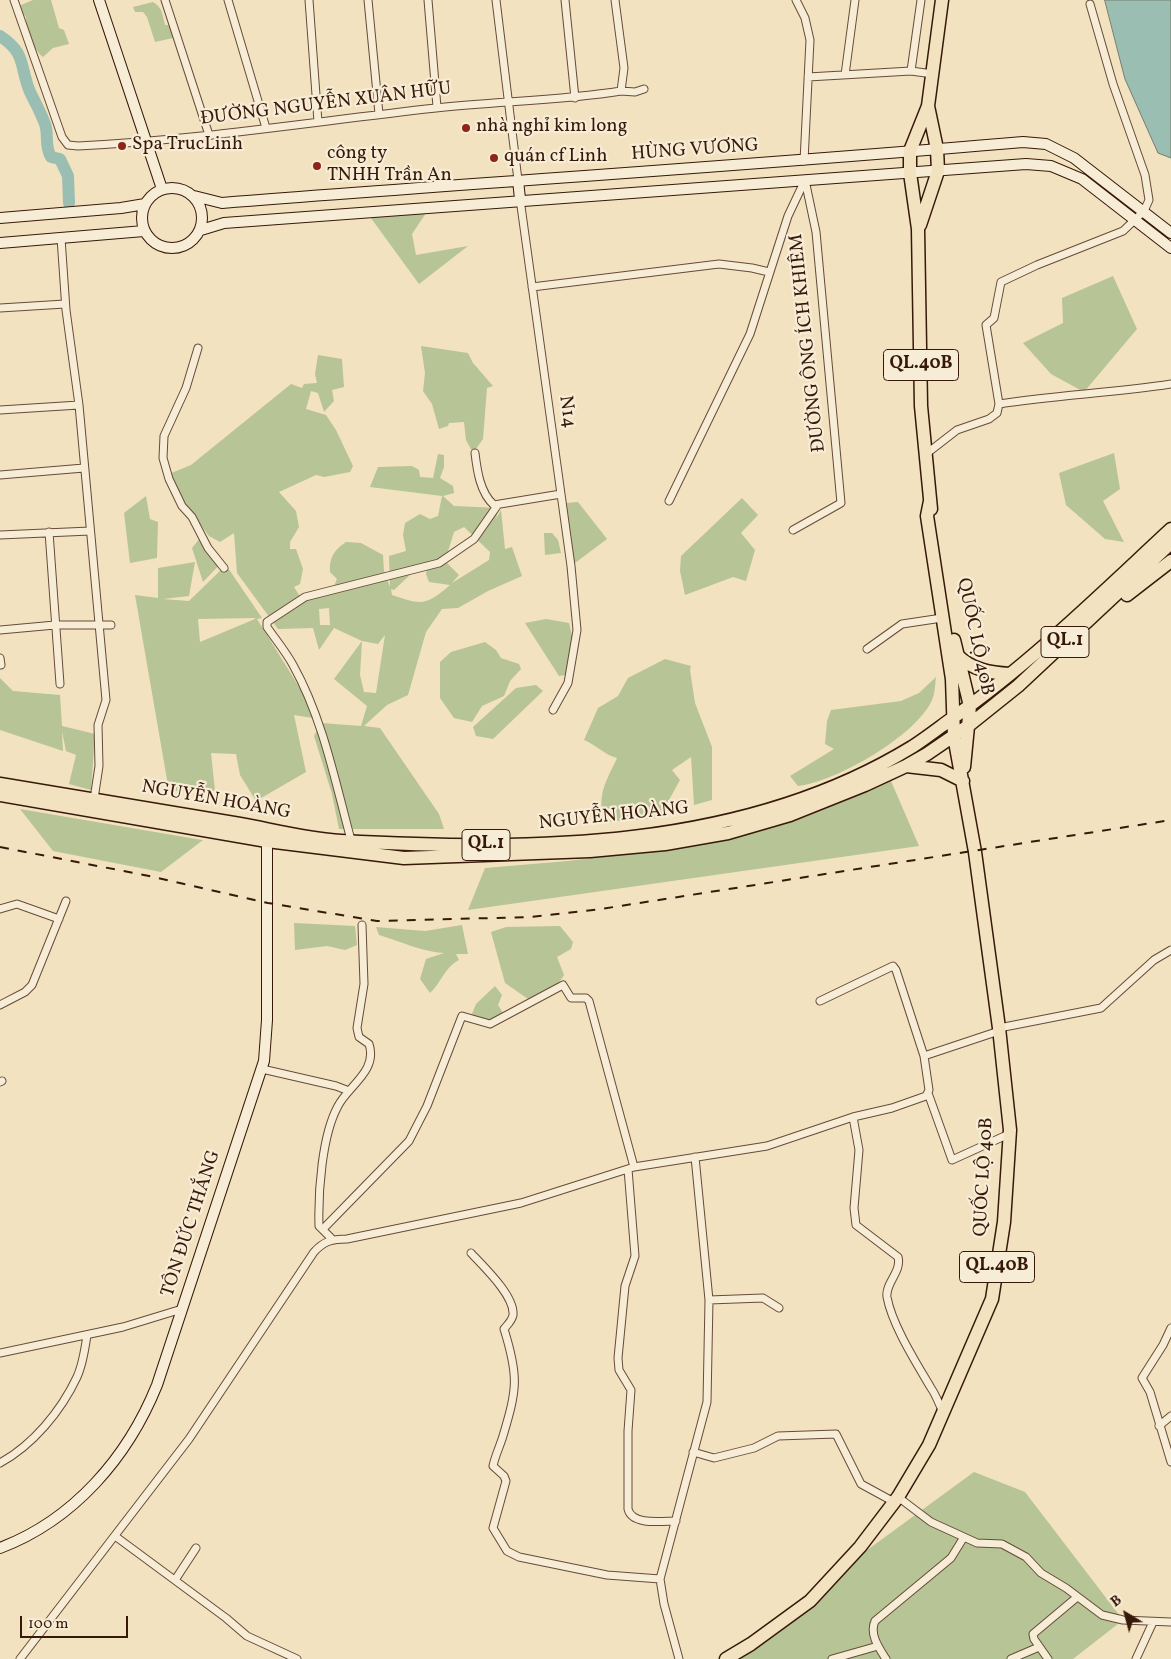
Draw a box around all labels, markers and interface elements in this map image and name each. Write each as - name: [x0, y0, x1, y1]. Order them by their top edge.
- street label: ĐƯỜNG NGUYỄN XUÂN HỮU: [199, 78, 453, 132]
- place label: nhà nghỉ kim long: [476, 117, 627, 139]
- marker: nhà nghỉ kim long: [460, 122, 472, 134]
- place label: Spa TrucLinh: [132, 135, 243, 157]
- street label: HÙNG VƯƠNG: [630, 135, 760, 167]
- marker: Spa TrucLinh: [116, 140, 128, 152]
- place label: công ty TNHH Trần An: [327, 144, 452, 188]
- place label: quán cf Linh: [504, 147, 608, 169]
- marker: quán cf Linh: [488, 152, 500, 164]
- marker: công ty TNHH Trần An: [311, 160, 323, 172]
- street label: ĐƯỜNG ÔNG ÍCH KHIÊM: [786, 233, 832, 453]
- road number: QL.40B: [884, 350, 958, 380]
- street label: N14: [552, 394, 580, 430]
- street label: QUỐC LỘ 40B: [950, 576, 998, 698]
- road number: QL.1: [1041, 626, 1089, 658]
- street label: NGUYỄN HOÀNG: [140, 777, 292, 825]
- street label: NGUYỄN HOÀNG: [538, 798, 690, 836]
- road number: QL.1: [462, 830, 510, 860]
- street label: QUỐC LỘ 40B: [970, 1117, 1000, 1237]
- street label: TÔN ĐỨC THẮNG: [158, 1148, 226, 1300]
- road number: QL.40B: [960, 1252, 1034, 1282]
- north arrow: [1101, 1589, 1151, 1639]
- text: B: [1107, 1591, 1126, 1612]
- scale bar: [22, 1606, 130, 1638]
- text: 100 m: [28, 1614, 68, 1635]

